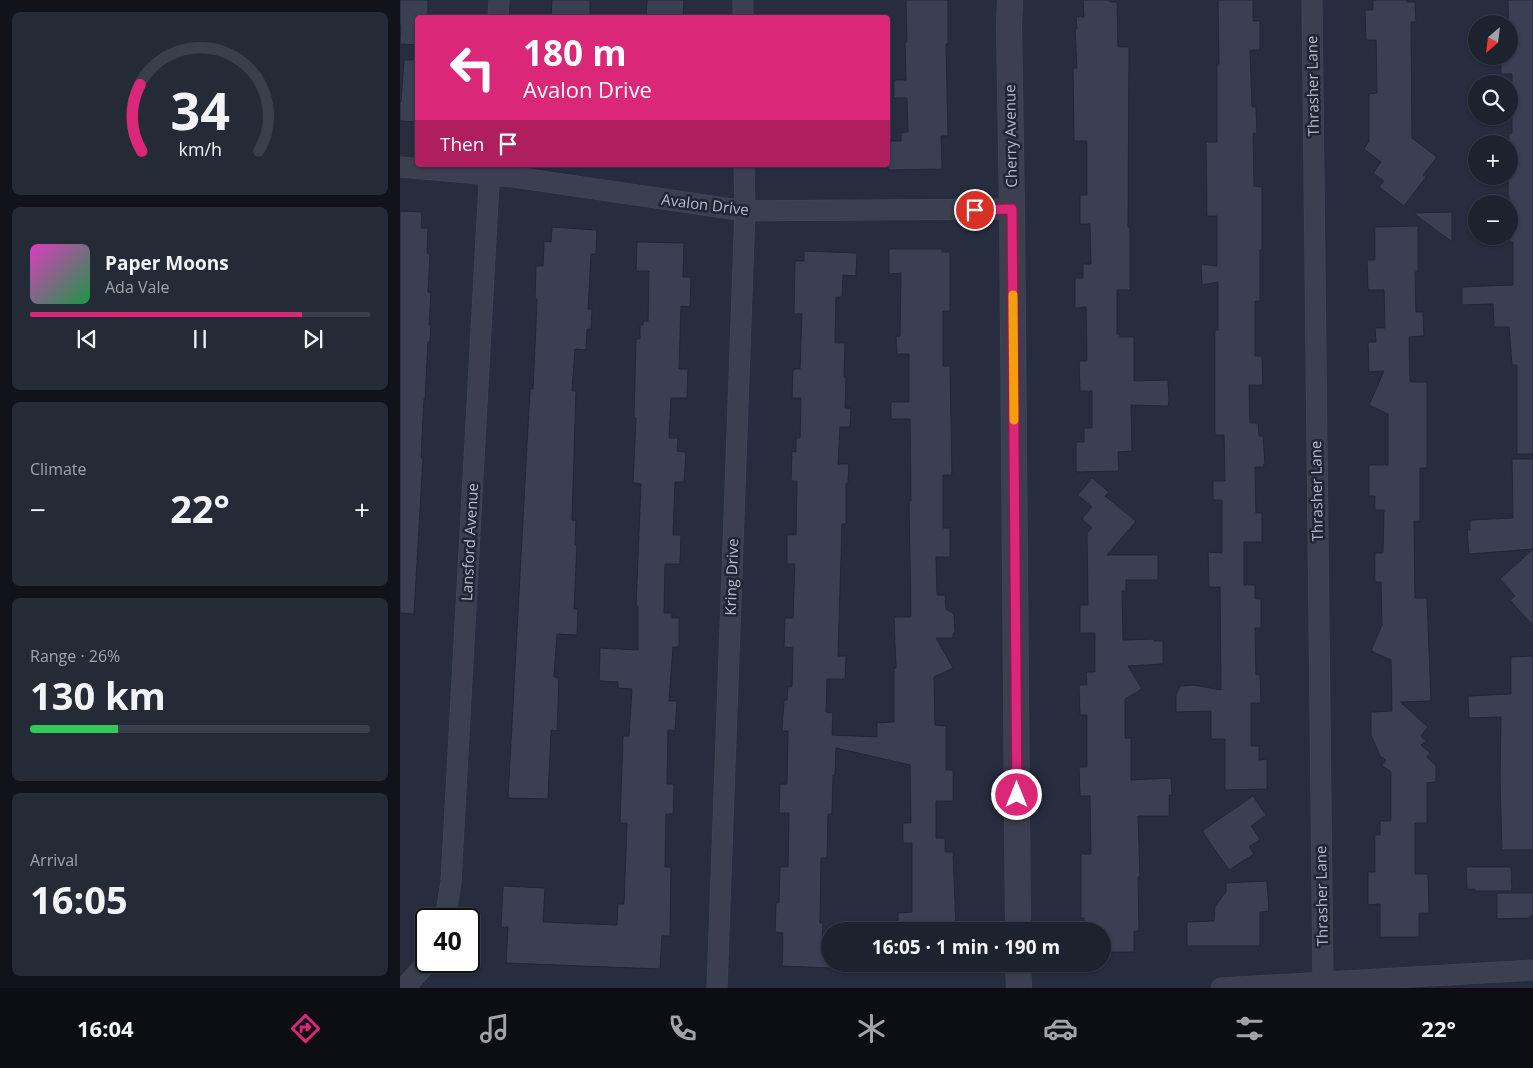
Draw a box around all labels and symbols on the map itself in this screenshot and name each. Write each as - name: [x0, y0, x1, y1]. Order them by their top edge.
- north arrow: [1468, 15, 1518, 65]
- street label: Thrasher Lane: [1301, 36, 1323, 136]
- street label: Cherry Avenue: [999, 84, 1021, 188]
- street label: Avalon Drive: [660, 189, 750, 219]
- pin: [954, 189, 996, 231]
- street label: Thrasher Lane: [1305, 441, 1327, 541]
- street label: Lansford Avenue: [456, 482, 482, 601]
- street label: Kring Drive: [720, 538, 742, 616]
- position arrow: [990, 768, 1042, 820]
- street label: Thrasher Lane: [1310, 846, 1332, 946]
- speed limit sign: 40: [415, 908, 480, 973]

